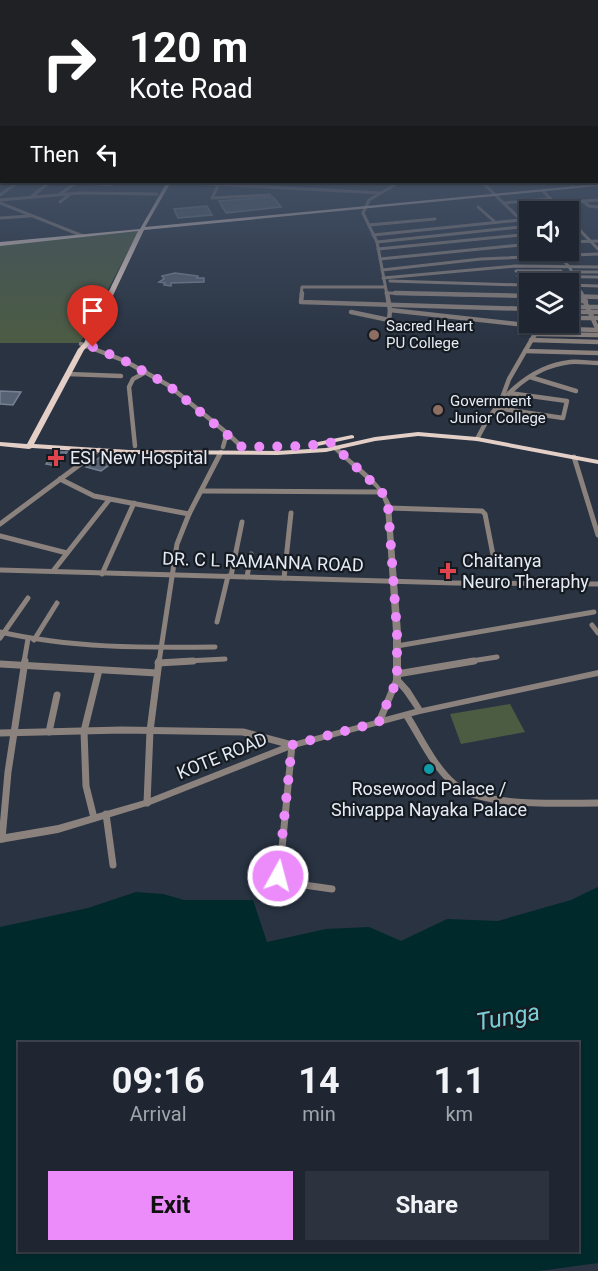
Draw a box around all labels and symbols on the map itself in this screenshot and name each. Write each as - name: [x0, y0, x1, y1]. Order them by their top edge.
- pin: [67, 285, 118, 347]
- place label: Sacred Heart PU College: [386, 317, 473, 352]
- marker: Sacred Heart PU College: [367, 328, 381, 342]
- place label: Government Junior College: [450, 392, 546, 427]
- marker: Government Junior College: [431, 403, 445, 417]
- place label: ESI New Hospital: [70, 447, 208, 468]
- marker: ESI New Hospital: [47, 449, 65, 467]
- street label: DR. C L RAMANNA ROAD: [162, 547, 364, 576]
- place label: Chaitanya Neuro Theraphy: [462, 550, 589, 592]
- marker: Chaitanya Neuro Theraphy: [439, 562, 457, 580]
- street label: KOTE ROAD: [174, 728, 270, 783]
- marker: Rosewood Palace / Shivappa Nayaka Palace: [422, 762, 436, 776]
- place label: Rosewood Palace / Shivappa Nayaka Palace: [331, 778, 527, 820]
- position arrow: [246, 844, 310, 908]
- water label: Tunga: [474, 998, 542, 1036]

